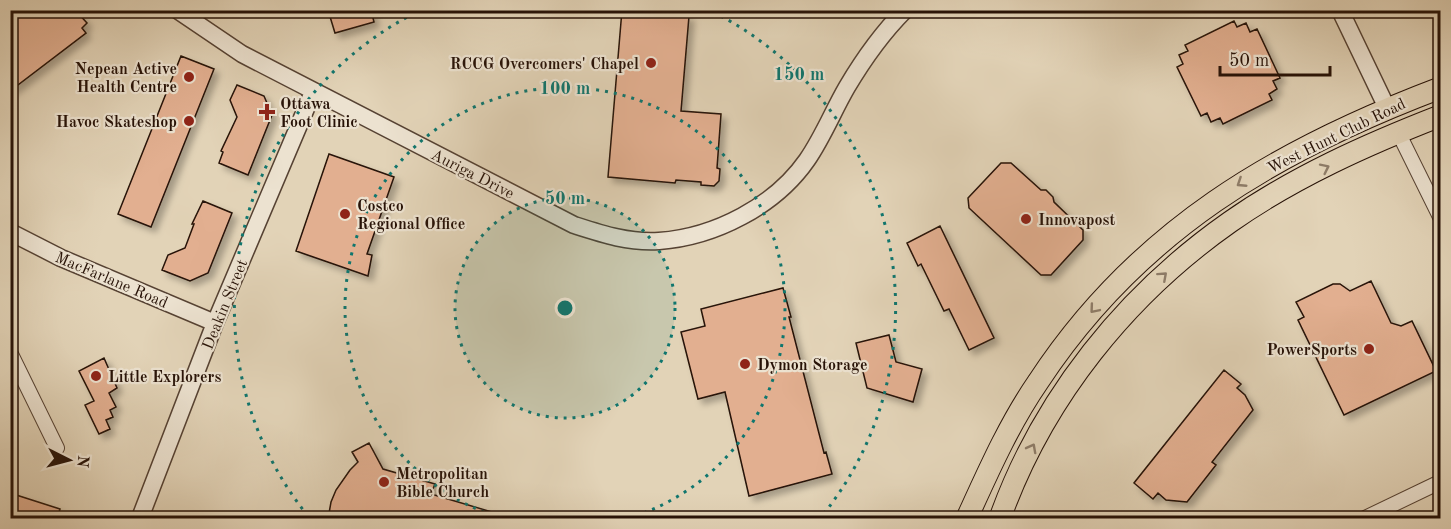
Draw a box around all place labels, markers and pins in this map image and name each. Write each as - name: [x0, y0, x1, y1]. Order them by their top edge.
- marker: RCCG Overcomers' Chapel: [644, 56, 658, 70]
- place label: RCCG Overcomers' Chapel: [450, 57, 639, 73]
- place label: Nepean Active Health Centre: [75, 62, 177, 96]
- marker: Nepean Active Health Centre: [182, 70, 196, 84]
- place label: Ottawa Foot Clinic: [280, 97, 358, 131]
- marker: Ottawa Foot Clinic: [258, 103, 276, 121]
- marker: Havoc Skateshop: [182, 114, 196, 128]
- place label: Havoc Skateshop: [56, 115, 177, 131]
- place label: Costco Regional Office: [357, 199, 465, 233]
- marker: Costco Regional Office: [338, 207, 352, 221]
- marker: Innovapost: [1019, 212, 1033, 226]
- place label: Innovapost: [1038, 213, 1115, 229]
- centre of rings: [555, 298, 575, 318]
- marker: PowerSports: [1362, 342, 1376, 356]
- place label: PowerSports: [1266, 343, 1357, 359]
- marker: Dymon Storage: [738, 357, 752, 371]
- place label: Dymon Storage: [757, 358, 868, 374]
- marker: Little Explorers: [89, 369, 103, 383]
- place label: Little Explorers: [108, 370, 222, 386]
- place label: Metropolitan Bible Church: [396, 467, 489, 501]
- marker: Metropolitan Bible Church: [377, 475, 391, 489]

